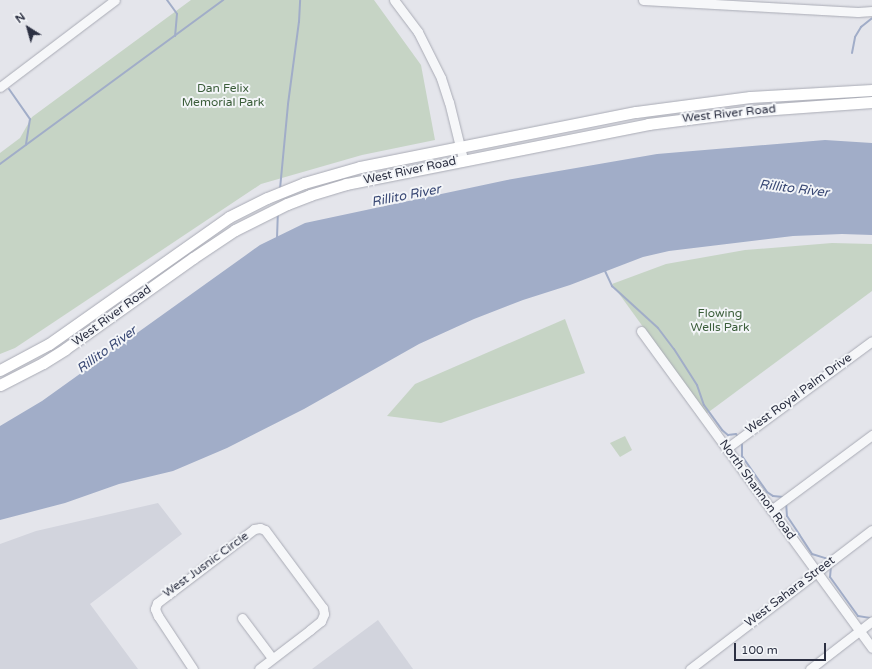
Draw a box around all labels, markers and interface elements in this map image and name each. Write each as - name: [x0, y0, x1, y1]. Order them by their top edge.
- north arrow: [8, 8, 48, 48]
- text: N: [13, 10, 28, 26]
- park label: Dan Felix Memorial Park: [182, 82, 264, 110]
- street label: West River Road: [681, 102, 777, 126]
- street label: West River Road: [362, 154, 458, 188]
- water label: Rillito River: [758, 177, 830, 201]
- water label: Rillito River: [370, 182, 442, 210]
- street label: West River Road: [70, 282, 154, 350]
- park label: Flowing Wells Park: [691, 307, 749, 335]
- water label: Rillito River: [74, 323, 140, 377]
- street label: West Royal Palm Drive: [743, 351, 855, 437]
- street label: North Shannon Road: [716, 437, 798, 543]
- street label: West Jusnic Circle: [160, 529, 252, 601]
- street label: West Sahara Street: [742, 554, 838, 630]
- scale bar: [736, 635, 828, 661]
- text: 100 m: [741, 643, 778, 657]

